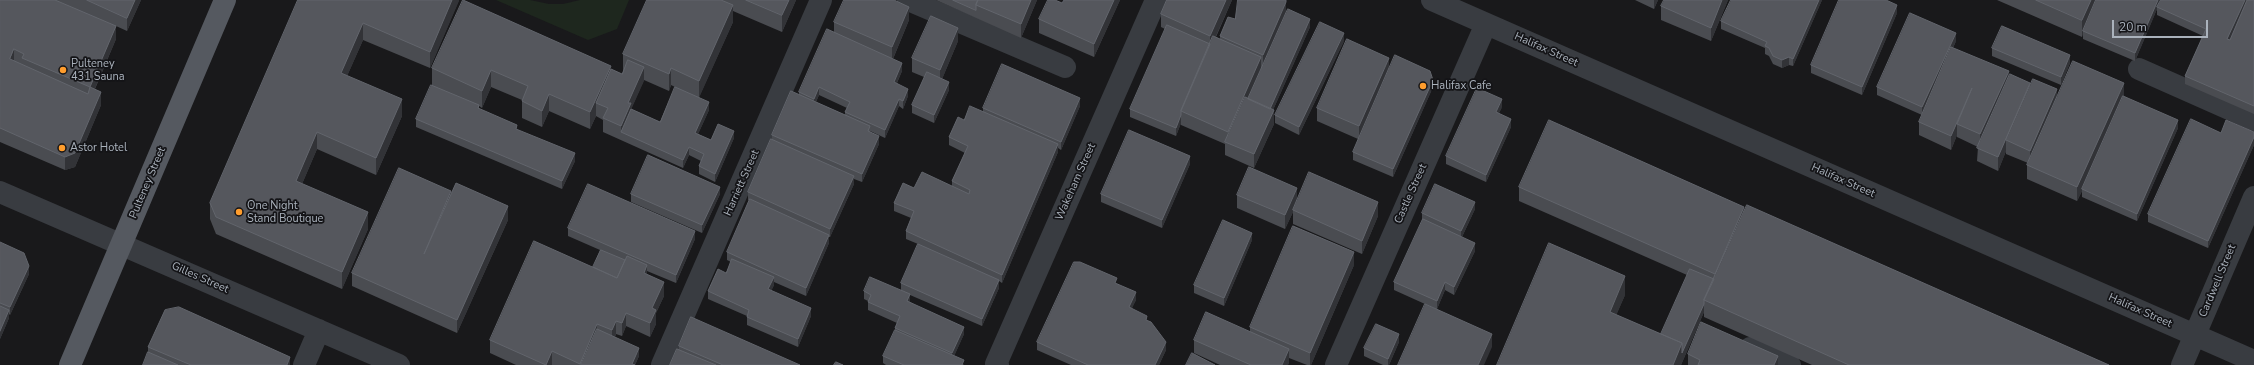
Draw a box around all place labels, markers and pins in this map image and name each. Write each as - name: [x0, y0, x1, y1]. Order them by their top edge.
- place label: Pulteney 431 Sauna: [71, 57, 124, 83]
- marker: Pulteney 431 Sauna: [58, 65, 68, 75]
- place label: Halifax Cafe: [1431, 79, 1491, 93]
- marker: Halifax Cafe: [1418, 81, 1428, 91]
- place label: Astor Hotel: [70, 141, 127, 155]
- marker: Astor Hotel: [57, 143, 67, 153]
- place label: One Night Stand Boutique: [247, 199, 323, 225]
- marker: One Night Stand Boutique: [234, 207, 244, 217]

